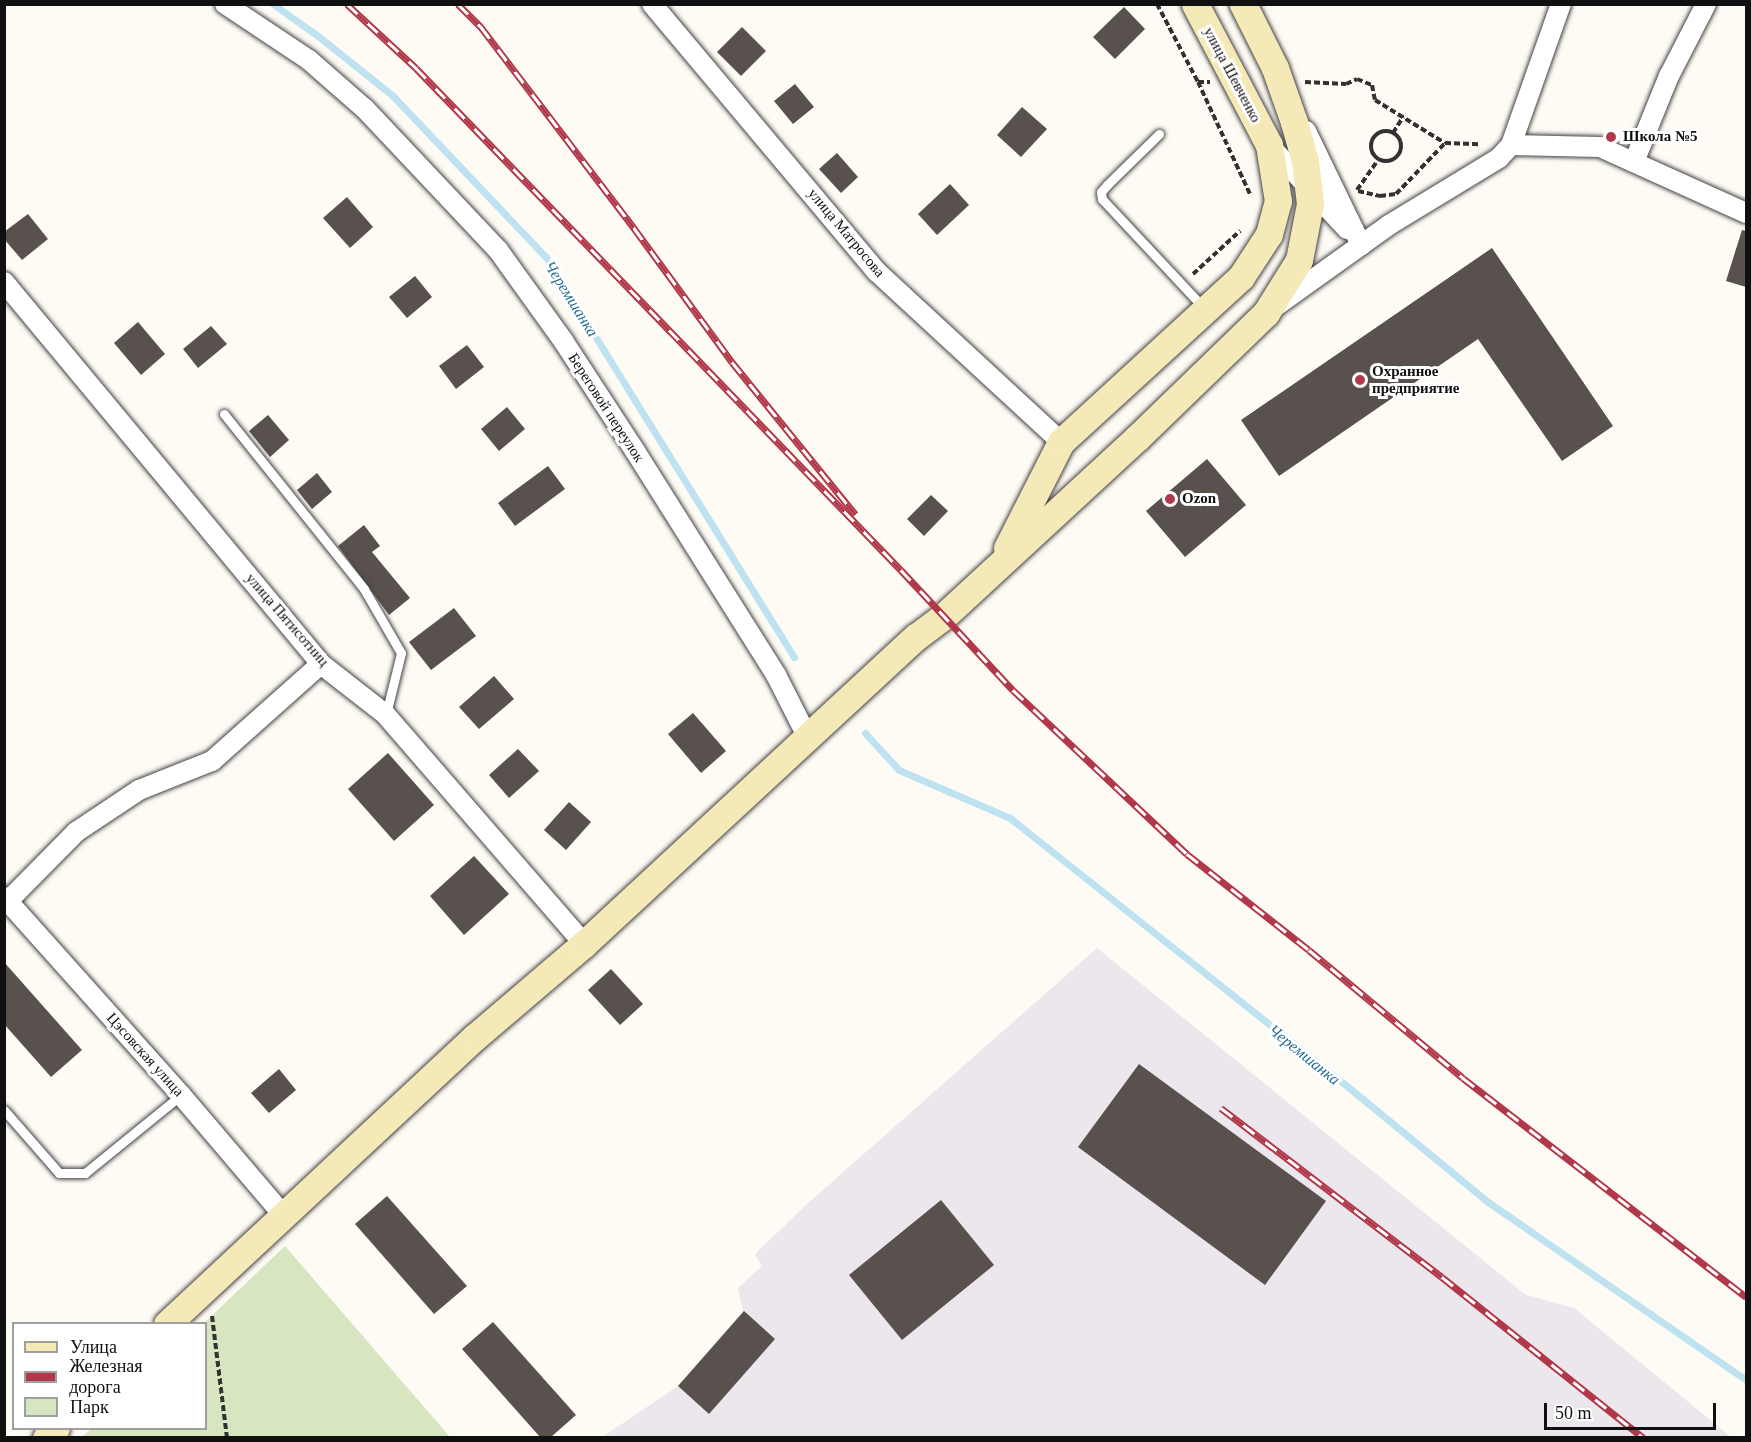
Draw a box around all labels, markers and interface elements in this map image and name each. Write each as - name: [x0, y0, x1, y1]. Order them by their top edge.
- street label: улица Шевченко: [1199, 24, 1265, 126]
- place label: Школа №5: [1623, 128, 1697, 146]
- marker: Школа №5: [1604, 130, 1618, 144]
- street label: улица Матросова: [804, 185, 888, 281]
- water label: Черемшанка: [540, 257, 602, 341]
- street label: Береговой переулок: [564, 350, 648, 466]
- place label: Охранное предприятие: [1372, 362, 1459, 397]
- marker: Охранное предприятие: [1353, 373, 1367, 387]
- place label: Ozon: [1182, 490, 1216, 508]
- marker: Ozon: [1163, 492, 1177, 506]
- street label: улица Пятисотниц: [242, 570, 332, 670]
- street label: Цэсовская улица: [103, 1009, 187, 1101]
- water label: Черемшанка: [1264, 1020, 1344, 1090]
- legend: [12, 1322, 207, 1430]
- text: Улица: [70, 1337, 117, 1357]
- text: Железная дорога: [69, 1356, 143, 1397]
- scale bar: [1547, 1391, 1720, 1429]
- text: Парк: [70, 1397, 109, 1417]
- text: 50 m: [1555, 1403, 1592, 1423]

